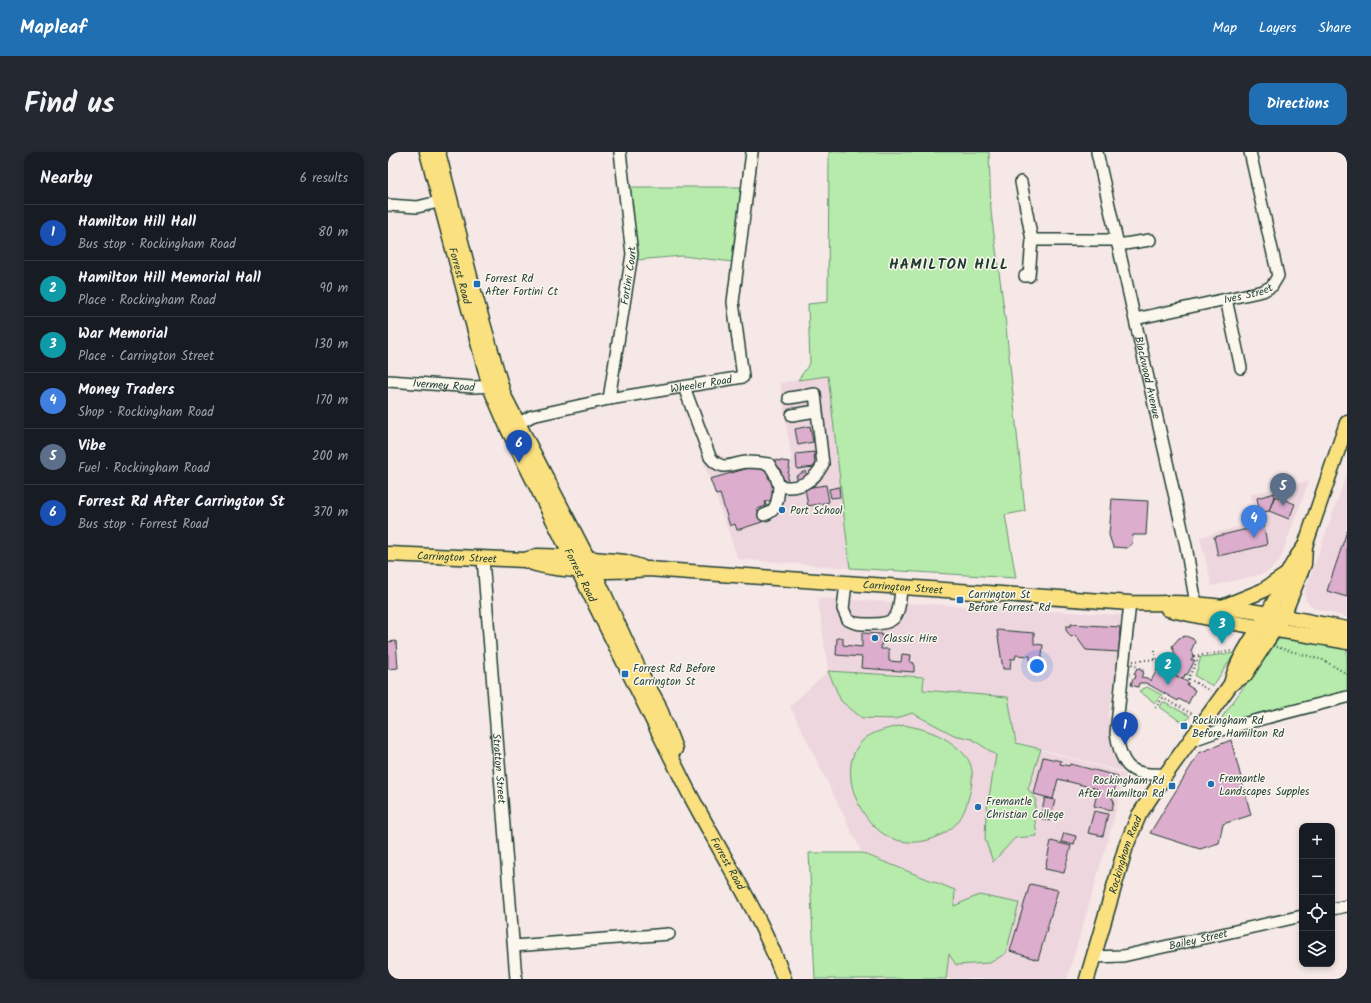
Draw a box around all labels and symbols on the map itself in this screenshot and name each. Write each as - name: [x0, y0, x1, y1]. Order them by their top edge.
- street label: Fortini Court: [616, 244, 642, 306]
- street label: Forrest Road: [443, 245, 476, 307]
- district label: HAMILTON HILL: [889, 253, 1009, 277]
- place label: Forrest Rd After Fortini Ct: [485, 270, 559, 301]
- marker: Forrest Rd After Fortini Ct: [472, 279, 482, 289]
- street label: Ives Street: [1222, 279, 1277, 309]
- street label: Blackwood Avenue: [1129, 334, 1165, 421]
- street label: Wheeler Road: [669, 371, 734, 399]
- street label: Ivermey Road: [412, 375, 476, 397]
- pin: 6: [506, 430, 532, 463]
- pin: 5: [1270, 473, 1296, 506]
- place label: Port School: [790, 502, 843, 520]
- marker: Port School: [777, 505, 787, 515]
- pin: 4: [1241, 505, 1267, 538]
- street label: Forrest Road: [559, 545, 601, 606]
- street label: Carrington Street: [416, 547, 498, 569]
- street label: Carrington Street: [862, 576, 944, 600]
- place label: Carrington St Before Forrest Rd: [968, 586, 1051, 617]
- marker: Carrington St Before Forrest Rd: [955, 595, 965, 605]
- pin: 3: [1209, 611, 1235, 644]
- place label: Classic Hire: [883, 630, 937, 648]
- marker: Classic Hire: [870, 633, 880, 643]
- pin: 2: [1155, 652, 1181, 685]
- your location: [1027, 656, 1047, 676]
- place label: Forrest Rd Before Carrington St: [633, 660, 715, 691]
- marker: Forrest Rd Before Carrington St: [620, 669, 630, 679]
- pin: 1: [1112, 712, 1138, 745]
- place label: Rockingham Rd Before Hamilton Rd: [1192, 712, 1285, 743]
- marker: Rockingham Rd Before Hamilton Rd: [1179, 721, 1189, 731]
- street label: Stratton Street: [487, 732, 510, 805]
- place label: Fremantle Landscapes Supples: [1219, 770, 1310, 801]
- place label: Rockingham Rd After Hamilton Rd: [1078, 772, 1165, 803]
- marker: Fremantle Landscapes Supples: [1206, 779, 1216, 789]
- marker: Rockingham Rd After Hamilton Rd: [1167, 781, 1177, 791]
- place label: Fremantle Christian College: [986, 793, 1064, 824]
- marker: Fremantle Christian College: [973, 802, 983, 812]
- street label: Rockingham Road: [1104, 813, 1148, 896]
- street label: Forrest Road: [705, 834, 750, 894]
- street label: Bailey Street: [1167, 925, 1230, 956]

